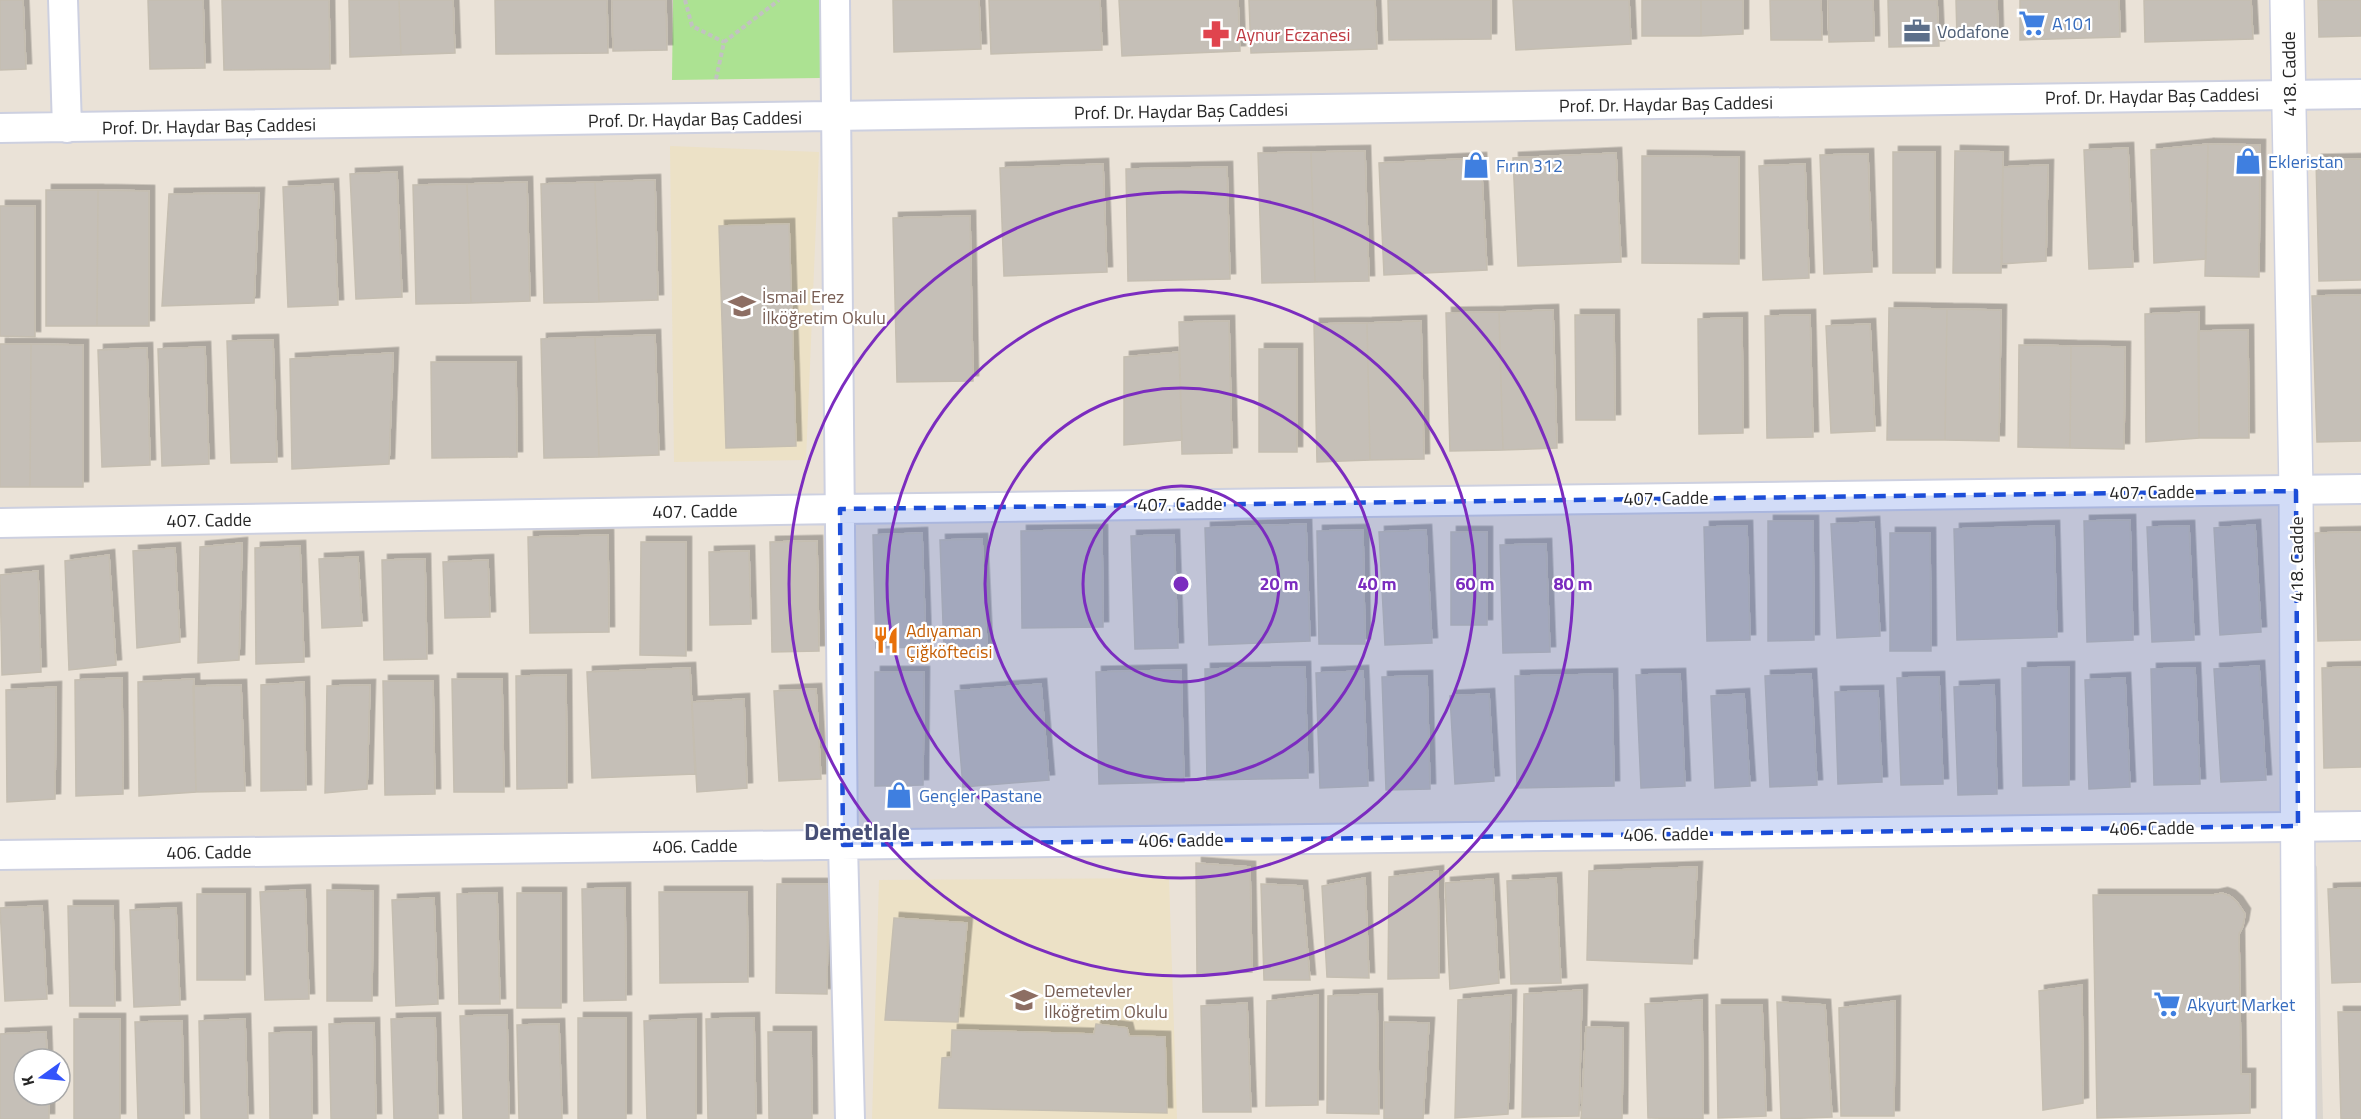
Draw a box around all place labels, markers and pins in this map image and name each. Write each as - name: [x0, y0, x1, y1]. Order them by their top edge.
- supermarket icon: A101: [2017, 8, 2047, 38]
- place label: A101: [2052, 10, 2093, 37]
- office icon: Vodafone: [1902, 16, 1932, 46]
- place label: Vodafone: [1937, 18, 2009, 45]
- pharmacy icon: Aynur Eczanesi: [1201, 19, 1231, 49]
- place label: Aynur Eczanesi: [1236, 21, 1350, 48]
- shop icon: Ekleristan: [2233, 146, 2263, 176]
- place label: Ekleristan: [2268, 148, 2343, 175]
- shop icon: Fırın 312: [1461, 150, 1491, 180]
- place label: Fırın 312: [1496, 152, 1563, 179]
- place label: İsmail Erez İlköğretim Okulu: [762, 283, 886, 331]
- school or university icon: İsmail Erez İlköğretim Okulu: [727, 291, 757, 321]
- centre of rings: [1171, 574, 1191, 594]
- place label: Adıyaman Çiğköftecisi: [906, 617, 992, 665]
- restaurant icon: Adıyaman Çiğköftecisi: [871, 625, 901, 655]
- shop icon: Gençler Pastane: [884, 780, 914, 810]
- place label: Gençler Pastane: [919, 782, 1042, 809]
- place label: Demetevler İlköğretim Okulu: [1044, 977, 1168, 1025]
- school or university icon: Demetevler İlköğretim Okulu: [1009, 985, 1039, 1015]
- supermarket icon: Akyurt Market: [2152, 989, 2182, 1019]
- place label: Akyurt Market: [2187, 991, 2296, 1018]

